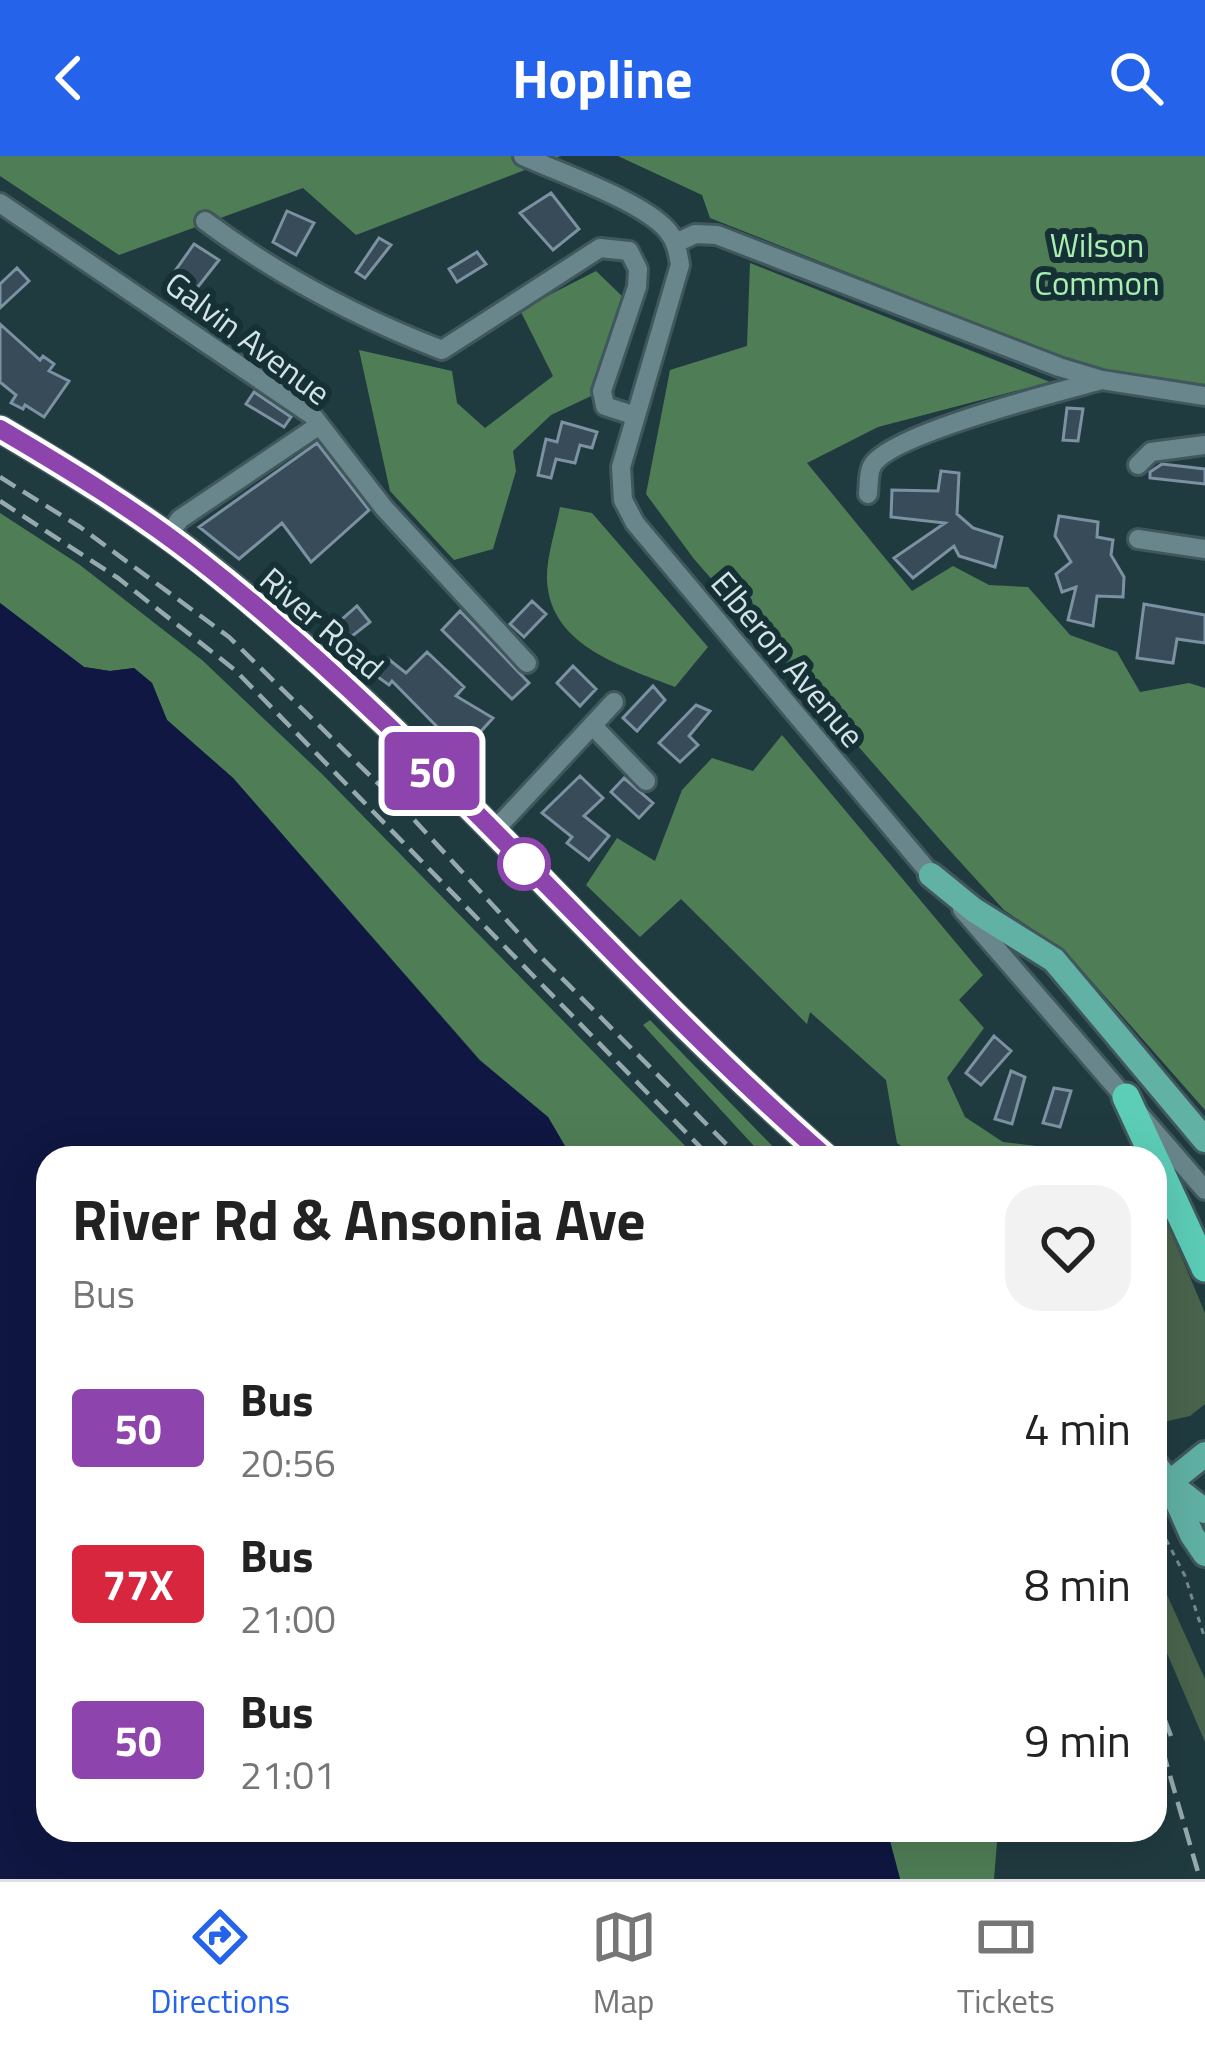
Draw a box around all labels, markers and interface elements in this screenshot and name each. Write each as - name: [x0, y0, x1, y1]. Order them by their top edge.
- text: Hopline: [512, 37, 693, 119]
- icon: back: [36, 45, 102, 111]
- icon: search: [1103, 45, 1169, 111]
- park label: Wilson Common: [1034, 220, 1160, 308]
- street label: Galvin Avenue: [155, 259, 341, 417]
- street label: River Road: [249, 555, 395, 691]
- street label: Elberon Avenue: [699, 560, 877, 758]
- line badge: 50: [378, 732, 486, 810]
- text: 50: [408, 739, 456, 803]
- unlabelled marker: [499, 839, 549, 889]
- text: River Rd & Ansonia Ave: [72, 1175, 646, 1262]
- button: heart: [1005, 1185, 1131, 1311]
- text: Bus: [72, 1264, 135, 1323]
- text: Bus: [240, 1365, 314, 1433]
- text: 4 min: [1024, 1394, 1131, 1462]
- text: 50: [114, 1396, 162, 1460]
- text: 20:56: [240, 1433, 336, 1492]
- text: Bus: [240, 1521, 314, 1589]
- text: 8 min: [1024, 1550, 1131, 1618]
- text: 77X: [103, 1552, 173, 1616]
- text: 21:00: [240, 1589, 336, 1648]
- text: Bus: [240, 1677, 314, 1745]
- text: 9 min: [1024, 1706, 1131, 1774]
- text: 50: [114, 1708, 162, 1772]
- text: 21:01: [240, 1745, 336, 1804]
- tab: Directions: [150, 1904, 290, 2026]
- tab: Map: [591, 1904, 657, 2026]
- tab: Tickets: [957, 1904, 1055, 2026]

